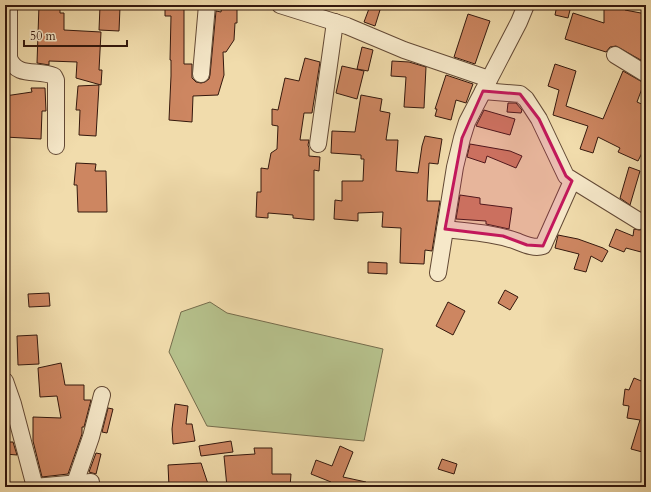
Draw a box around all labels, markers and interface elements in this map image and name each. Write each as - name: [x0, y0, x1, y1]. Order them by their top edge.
- scale bar: [24, 22, 127, 48]
- text: 50 m: [30, 28, 57, 44]

